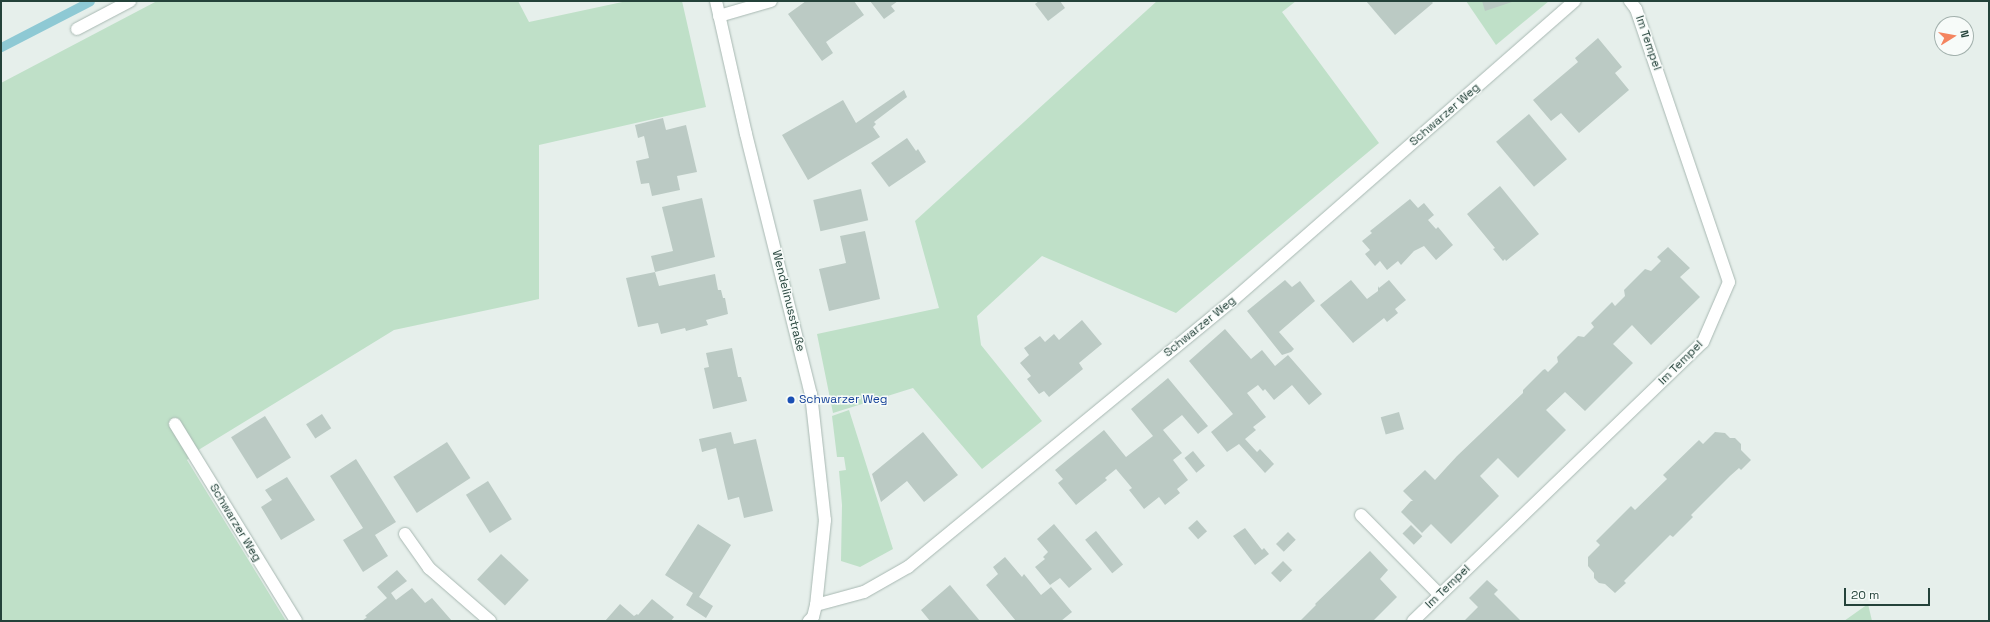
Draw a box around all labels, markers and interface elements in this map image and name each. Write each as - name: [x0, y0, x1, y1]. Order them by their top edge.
- street label: Im Tempel: [1632, 14, 1664, 72]
- north arrow: [1934, 16, 1974, 56]
- text: N: [1957, 29, 1972, 39]
- street label: Schwarzer Weg: [1407, 80, 1483, 150]
- street label: Wendelinusstraße: [768, 249, 808, 353]
- street label: Schwarzer Weg: [1161, 294, 1239, 360]
- street label: Im Tempel: [1656, 338, 1706, 388]
- place label: Schwarzer Weg: [799, 393, 888, 407]
- marker: Schwarzer Weg: [786, 395, 796, 405]
- street label: Schwarzer Weg: [206, 481, 264, 565]
- street label: Im Tempel: [1422, 562, 1474, 612]
- scale bar: [1846, 580, 1932, 606]
- text: 20 m: [1851, 587, 1879, 603]

